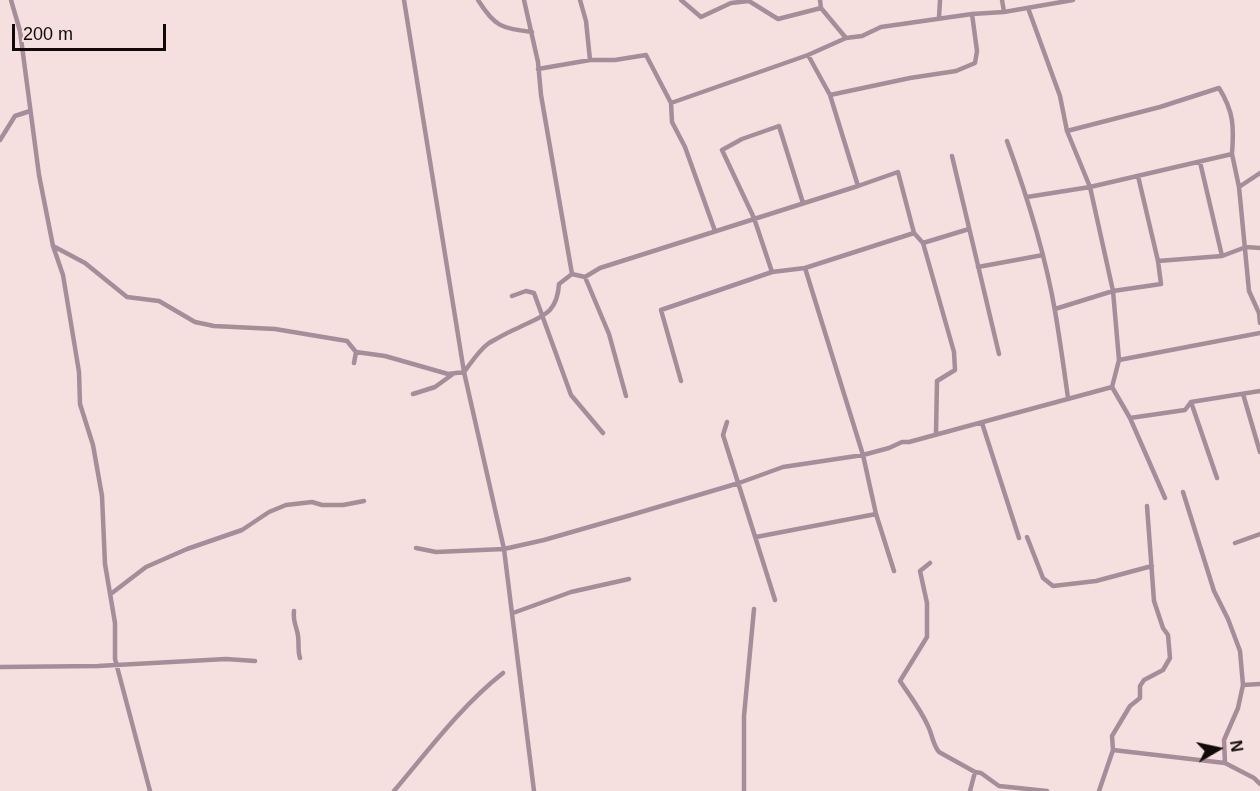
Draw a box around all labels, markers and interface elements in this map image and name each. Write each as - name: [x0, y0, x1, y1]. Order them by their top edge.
- scale bar: [15, 12, 170, 50]
- text: 200 m: [23, 24, 73, 44]
- north arrow: [1188, 719, 1248, 779]
- text: N: [1227, 739, 1246, 753]

